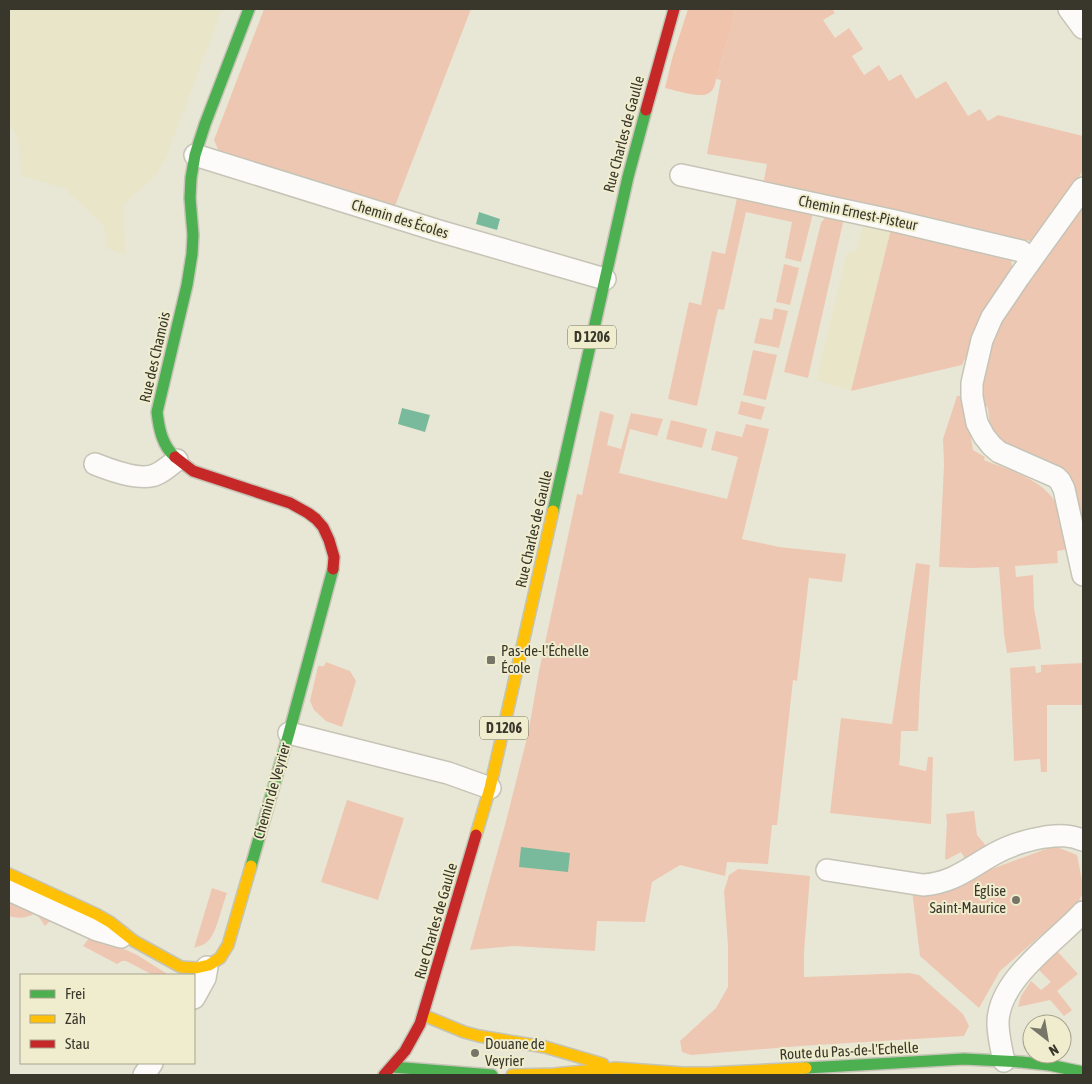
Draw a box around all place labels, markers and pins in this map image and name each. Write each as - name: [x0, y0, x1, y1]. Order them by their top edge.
- place label: Pas-de-l'Échelle École: [501, 642, 589, 676]
- marker: Pas-de-l'Échelle École: [485, 654, 497, 666]
- place label: Église Saint-Maurice: [929, 882, 1006, 916]
- marker: Église Saint-Maurice: [1010, 894, 1022, 906]
- place label: Douane de Veyrier: [485, 1035, 545, 1069]
- marker: Douane de Veyrier: [469, 1047, 481, 1059]

